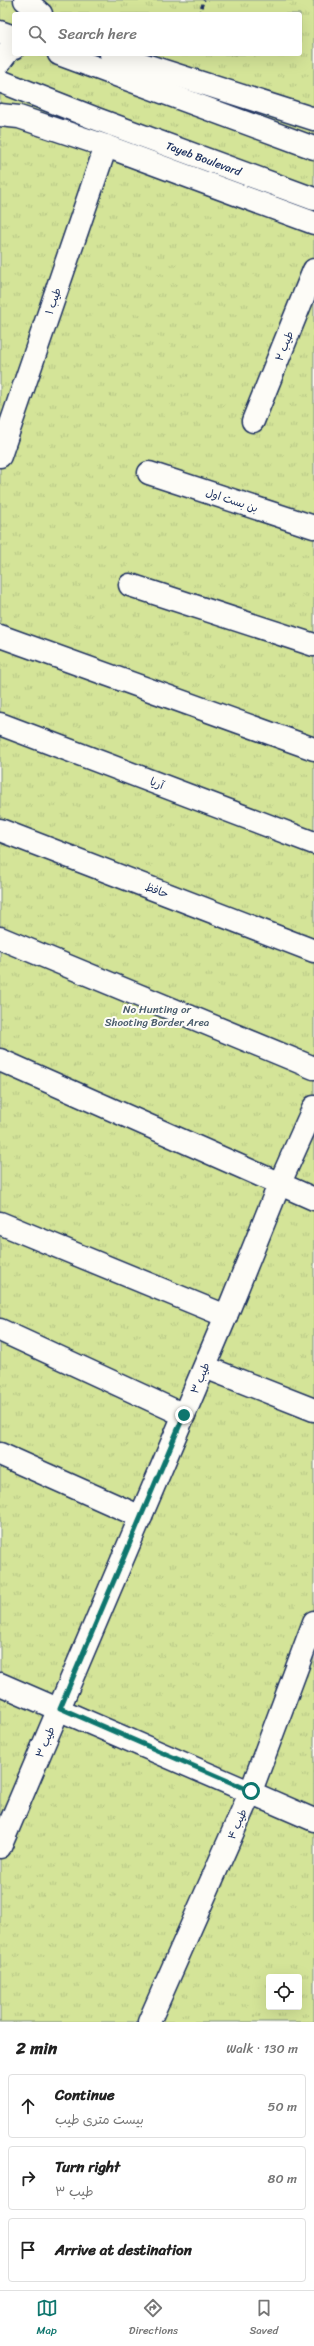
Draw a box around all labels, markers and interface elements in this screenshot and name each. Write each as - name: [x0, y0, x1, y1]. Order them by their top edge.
- search box: [12, 12, 302, 56]
- text: Search here: [58, 21, 137, 47]
- icon: search: [26, 23, 48, 45]
- street label: Tayeb Boulevard: [163, 136, 245, 182]
- street label: طیب ۱: [40, 285, 67, 317]
- street label: طیب ۲: [270, 328, 299, 364]
- street label: بن بست اول: [203, 483, 260, 518]
- street label: آریا: [147, 772, 168, 795]
- street label: حافظ: [142, 877, 172, 904]
- park label: No Hunting or Shooting Border Area: [105, 1000, 210, 1032]
- street label: طیب ۳: [185, 1359, 216, 1397]
- route end: [175, 1406, 193, 1424]
- street label: طیب ۳: [30, 1723, 61, 1761]
- route start: [242, 1782, 260, 1800]
- street label: طیب ۴: [222, 1806, 253, 1843]
- map controls: [266, 1974, 302, 2010]
- button: locate: [266, 1974, 302, 2010]
- text: 2 min: [16, 2033, 57, 2063]
- text: Walk · 130 m: [226, 2037, 298, 2060]
- text: Continue: [55, 2082, 115, 2108]
- icon: ahead: [17, 2095, 39, 2117]
- text: 50 m: [267, 2095, 297, 2118]
- text: بیست متری طیب: [55, 2108, 144, 2131]
- text: Turn right: [55, 2154, 120, 2180]
- icon: right: [17, 2167, 39, 2189]
- text: 80 m: [268, 2167, 297, 2190]
- text: طیب ۳: [55, 2180, 94, 2203]
- text: Arrive at destination: [55, 2237, 192, 2263]
- icon: arrive: [17, 2239, 39, 2261]
- tab: Map: [36, 2297, 58, 2340]
- tab: Directions: [129, 2297, 178, 2340]
- tab: Saved: [249, 2297, 278, 2340]

